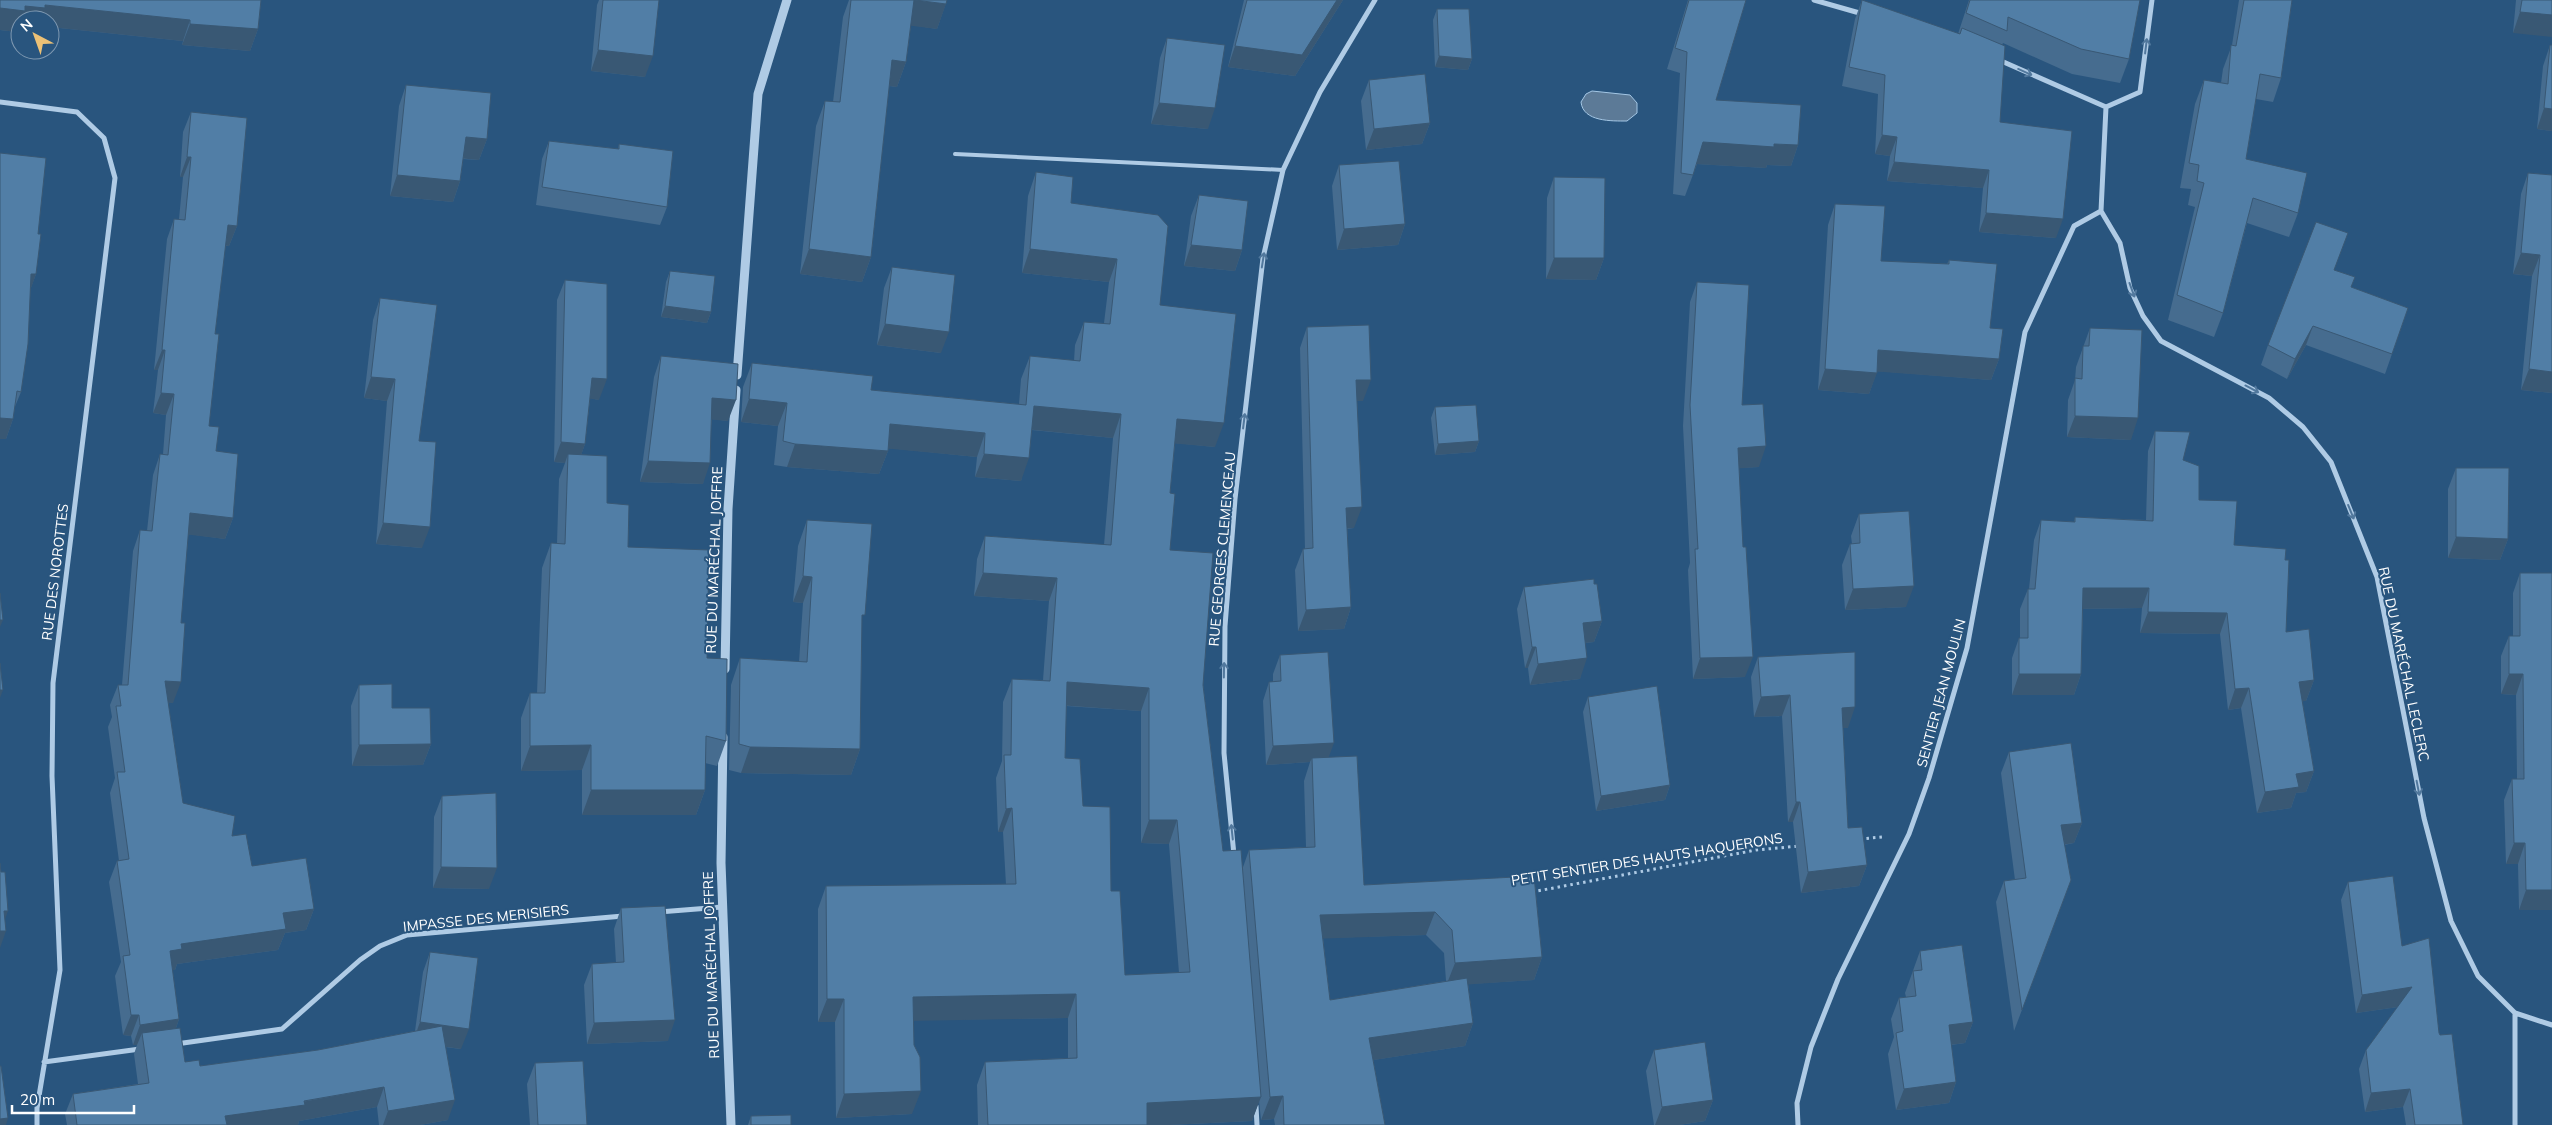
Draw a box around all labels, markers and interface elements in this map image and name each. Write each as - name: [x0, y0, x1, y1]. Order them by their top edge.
- north arrow: [10, 10, 60, 60]
- text: N: [17, 15, 36, 35]
- one-way arrow: [2142, 39, 2152, 55]
- one-way arrow: [2017, 67, 2032, 77]
- one-way arrow: [1258, 252, 1268, 268]
- one-way arrow: [2128, 282, 2137, 297]
- one-way arrow: [2244, 385, 2259, 394]
- one-way arrow: [1239, 414, 1249, 430]
- street label: RUE GEORGES CLEMENCEAU: [1205, 451, 1239, 647]
- street label: RUE DU MARÉCHAL JOFFRE: [702, 466, 726, 654]
- street label: RUE DES NOROTTES: [38, 502, 72, 641]
- one-way arrow: [2347, 504, 2356, 519]
- street label: RUE DU MARÉCHAL LECLERC: [2375, 565, 2433, 763]
- street label: SENTIER JEAN MOULIN: [1913, 617, 1969, 769]
- one-way arrow: [1219, 663, 1229, 679]
- one-way arrow: [2414, 779, 2424, 795]
- one-way arrow: [1227, 825, 1237, 841]
- street label: PETIT SENTIER DES HAUTS HAQUERONS: [1510, 829, 1784, 889]
- street label: RUE DU MARÉCHAL JOFFRE: [699, 871, 723, 1059]
- street label: IMPASSE DES MERISIERS: [402, 900, 570, 936]
- scale bar: [12, 1082, 135, 1114]
- text: 20 m: [20, 1090, 55, 1109]

